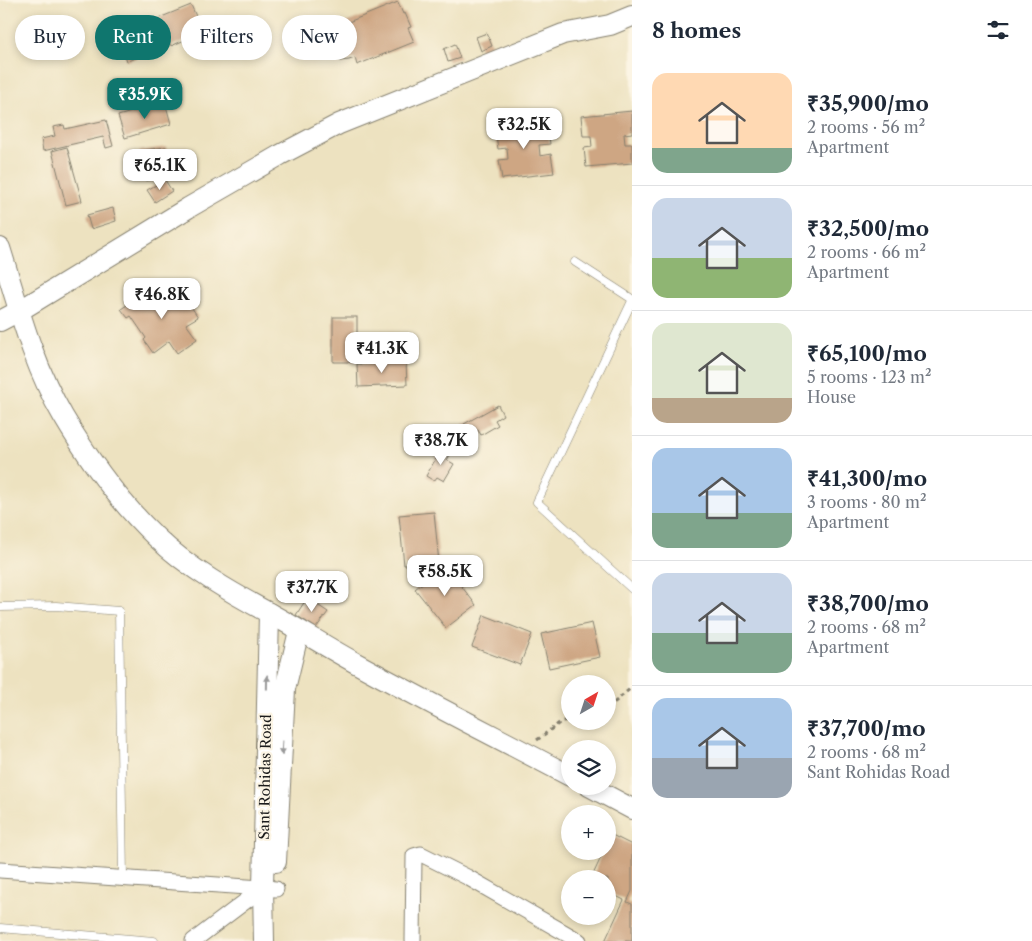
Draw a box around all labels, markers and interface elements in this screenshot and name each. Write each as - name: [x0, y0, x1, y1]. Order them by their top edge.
- chip: Buy: [15, 15, 85, 60]
- chip: Rent: [95, 15, 171, 60]
- chip: Filters: [181, 15, 272, 60]
- chip: New: [282, 15, 357, 60]
- icon: filters: [984, 16, 1012, 44]
- text: 8 homes: [652, 18, 741, 43]
- pin: ₹35.9K: [104, 78, 186, 120]
- text: ₹35.9K: [118, 84, 172, 104]
- text: ₹35,900/mo: [807, 91, 929, 116]
- icon: home: [692, 93, 752, 153]
- pin: ₹32.5K: [483, 108, 565, 150]
- text: ₹32.5K: [497, 114, 551, 134]
- text: 2 rooms · 56 m²: [807, 117, 925, 137]
- text: Apartment: [807, 137, 889, 157]
- pin: ₹65.1K: [119, 148, 201, 191]
- text: ₹65.1K: [134, 155, 186, 175]
- text: ₹32,500/mo: [807, 216, 929, 241]
- icon: home: [692, 218, 752, 278]
- text: 2 rooms · 66 m²: [807, 242, 926, 262]
- text: Apartment: [807, 262, 889, 282]
- pin: ₹46.8K: [121, 278, 203, 320]
- text: ₹46.8K: [134, 284, 190, 304]
- pin: ₹41.3K: [341, 332, 423, 374]
- text: ₹41.3K: [356, 338, 408, 358]
- text: ₹65,100/mo: [807, 341, 927, 366]
- icon: home: [692, 343, 752, 403]
- text: 5 rooms · 123 m²: [807, 367, 931, 387]
- text: House: [807, 387, 856, 407]
- pin: ₹38.7K: [400, 424, 482, 466]
- text: ₹38.7K: [414, 430, 468, 450]
- text: ₹41,300/mo: [807, 466, 927, 491]
- icon: home: [692, 468, 752, 528]
- text: 3 rooms · 80 m²: [807, 492, 926, 512]
- text: Apartment: [807, 512, 889, 532]
- pin: ₹58.5K: [404, 554, 486, 597]
- text: ₹58.5K: [418, 561, 472, 581]
- pin: ₹37.7K: [271, 570, 353, 613]
- text: ₹37.7K: [286, 577, 338, 597]
- text: ₹38,700/mo: [807, 591, 929, 616]
- icon: home: [692, 593, 752, 653]
- text: 2 rooms · 68 m²: [807, 617, 926, 637]
- text: Apartment: [807, 637, 889, 657]
- one-way arrow: [263, 674, 271, 690]
- north arrow: [561, 675, 616, 730]
- map controls: [561, 675, 616, 925]
- street label: Sant Rohidas Road: [255, 714, 275, 840]
- text: ₹37,700/mo: [807, 716, 926, 741]
- icon: home: [692, 718, 752, 778]
- one-way arrow: [277, 740, 285, 756]
- button: layers: [561, 740, 616, 795]
- text: 2 rooms · 68 m²: [807, 742, 926, 762]
- text: Sant Rohidas Road: [807, 762, 950, 782]
- button: +: [561, 805, 616, 860]
- button: −: [561, 870, 616, 925]

